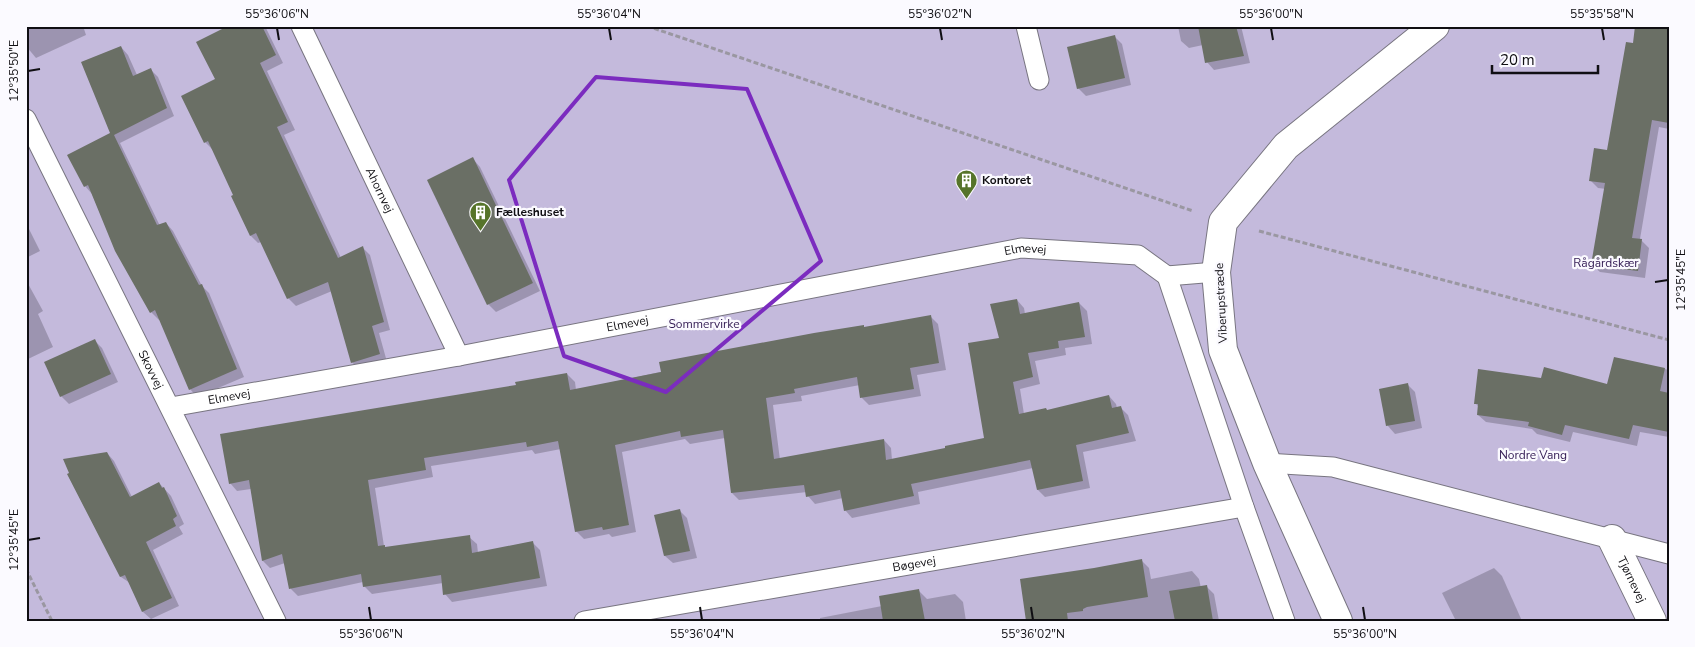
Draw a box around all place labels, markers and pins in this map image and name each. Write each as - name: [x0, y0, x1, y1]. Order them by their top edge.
- building icon: Kontoret: [954, 168, 978, 199]
- place label: Kontoret: [982, 172, 1031, 188]
- building icon: Fælleshuset: [468, 200, 492, 231]
- place label: Fælleshuset: [496, 204, 564, 220]

